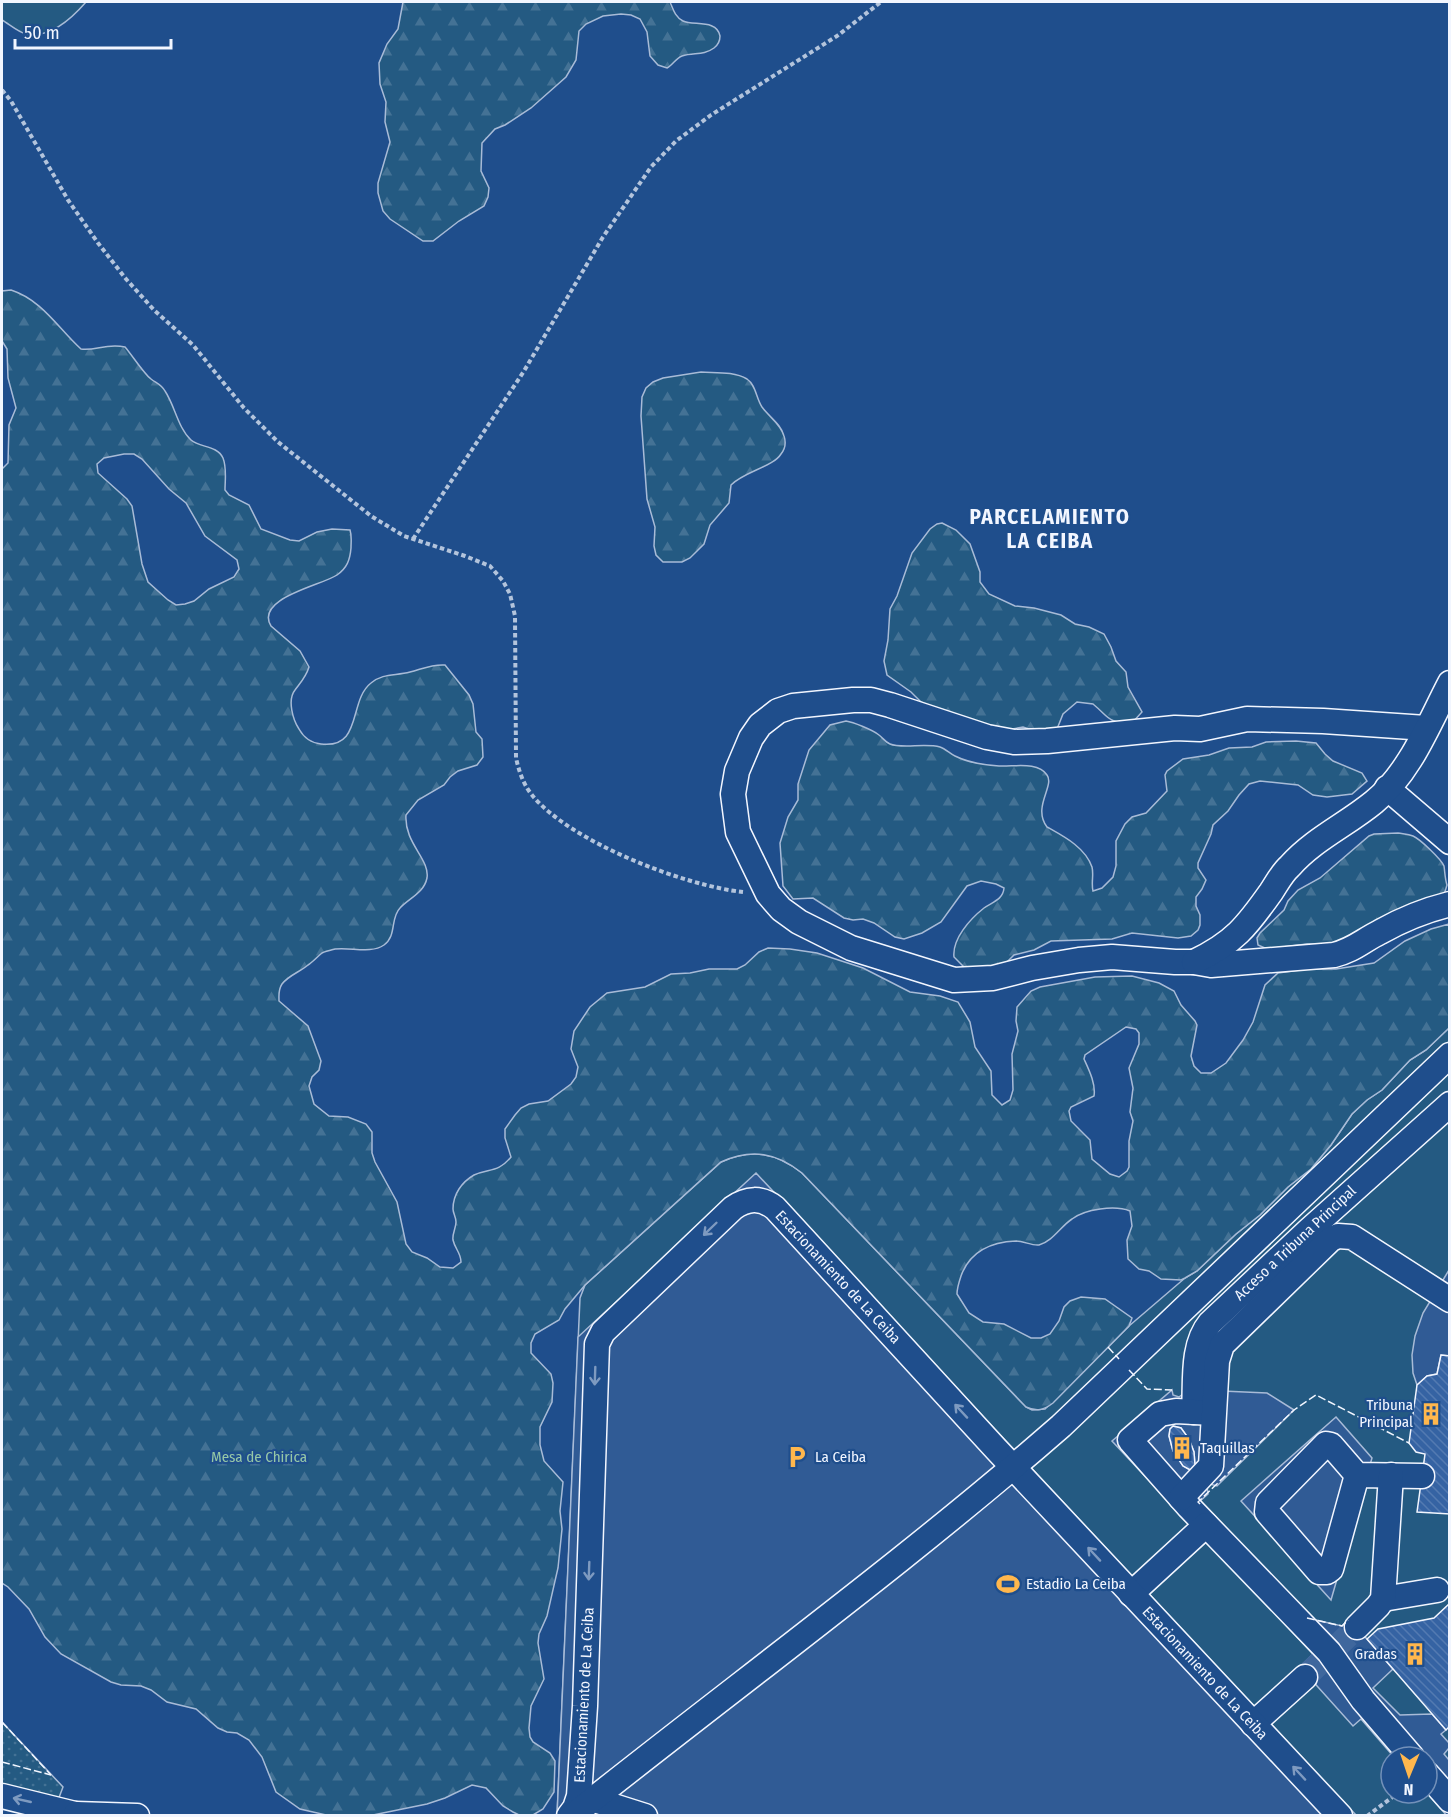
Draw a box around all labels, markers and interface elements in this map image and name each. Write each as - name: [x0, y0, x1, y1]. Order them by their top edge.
- scale bar: [15, 12, 171, 50]
- text: 50 m: [24, 22, 60, 44]
- district label: PARCELAMIENTO LA CEIBA: [970, 504, 1130, 554]
- street label: Acceso a Tribuna Principal: [1230, 1182, 1360, 1304]
- street label: Estacionamiento de La Ceiba: [772, 1207, 904, 1347]
- one-way arrow: [703, 1221, 718, 1236]
- one-way arrow: [589, 1366, 600, 1386]
- place label: Tribuna Principal: [1359, 1396, 1413, 1431]
- building icon: Tribuna Principal: [1418, 1401, 1444, 1427]
- one-way arrow: [954, 1404, 968, 1419]
- building icon: Taquillas: [1169, 1435, 1195, 1461]
- place label: Taquillas: [1200, 1439, 1255, 1457]
- parking icon: La Ceiba: [784, 1444, 810, 1470]
- park label: Mesa de Chirica: [211, 1448, 307, 1466]
- place label: La Ceiba: [815, 1448, 866, 1466]
- one-way arrow: [1087, 1547, 1101, 1562]
- one-way arrow: [583, 1561, 595, 1581]
- sports icon: Estadio La Ceiba: [995, 1571, 1021, 1597]
- place label: Estadio La Ceiba: [1026, 1575, 1126, 1593]
- street label: Estacionamiento de La Ceiba: [1139, 1603, 1271, 1743]
- street label: Estacionamiento de La Ceiba: [570, 1607, 598, 1783]
- building icon: Gradas: [1402, 1641, 1428, 1667]
- place label: Gradas: [1355, 1645, 1397, 1663]
- north arrow: [1379, 1745, 1439, 1805]
- one-way arrow: [1293, 1766, 1307, 1781]
- text: N: [1403, 1780, 1414, 1799]
- one-way arrow: [13, 1794, 32, 1805]

